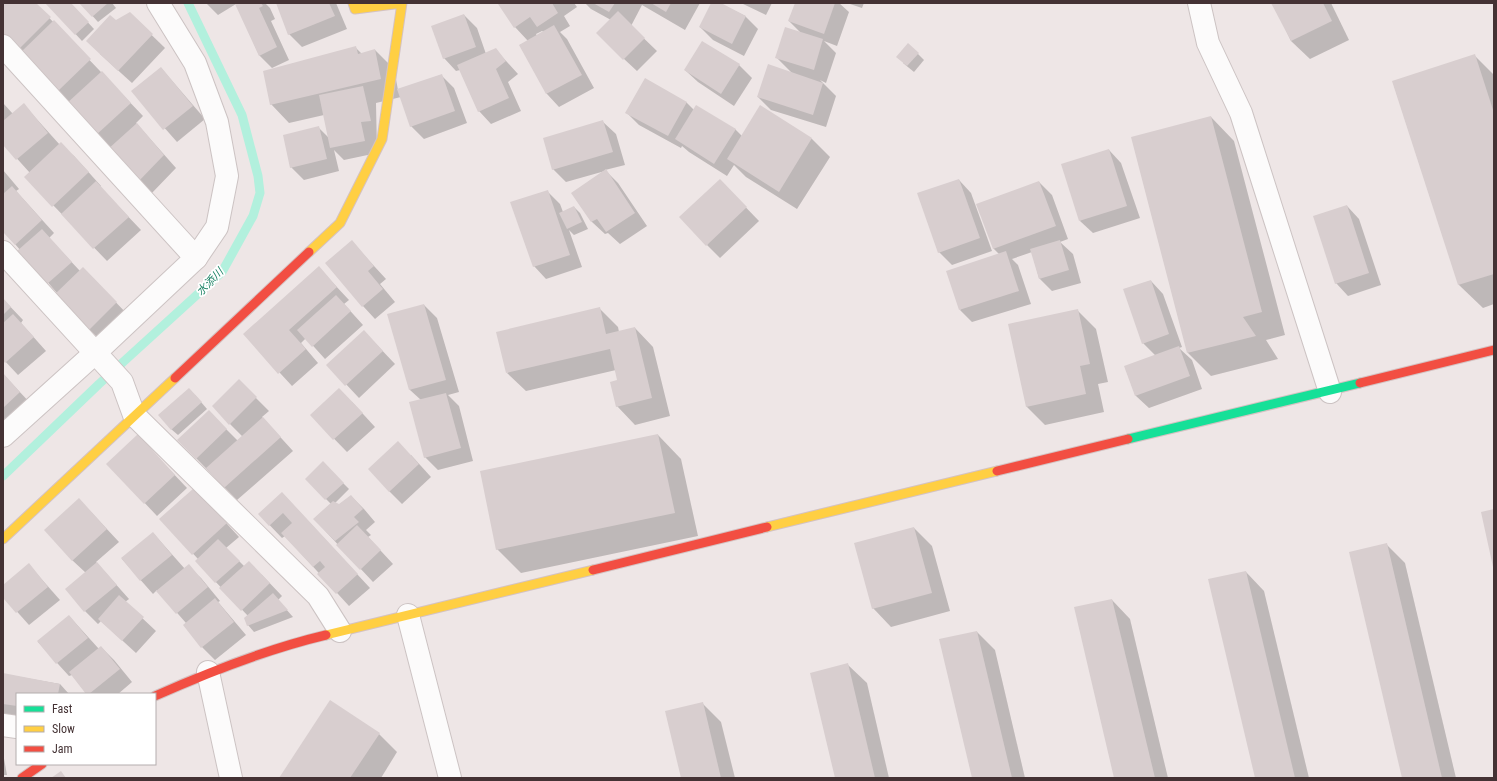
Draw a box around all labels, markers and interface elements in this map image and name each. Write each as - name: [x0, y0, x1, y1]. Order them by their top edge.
- water label: 水添川: [194, 265, 227, 298]
- legend: [16, 693, 156, 765]
- text: Fast: [52, 702, 73, 716]
- text: Slow: [52, 722, 75, 736]
- text: Jam: [52, 742, 73, 756]

